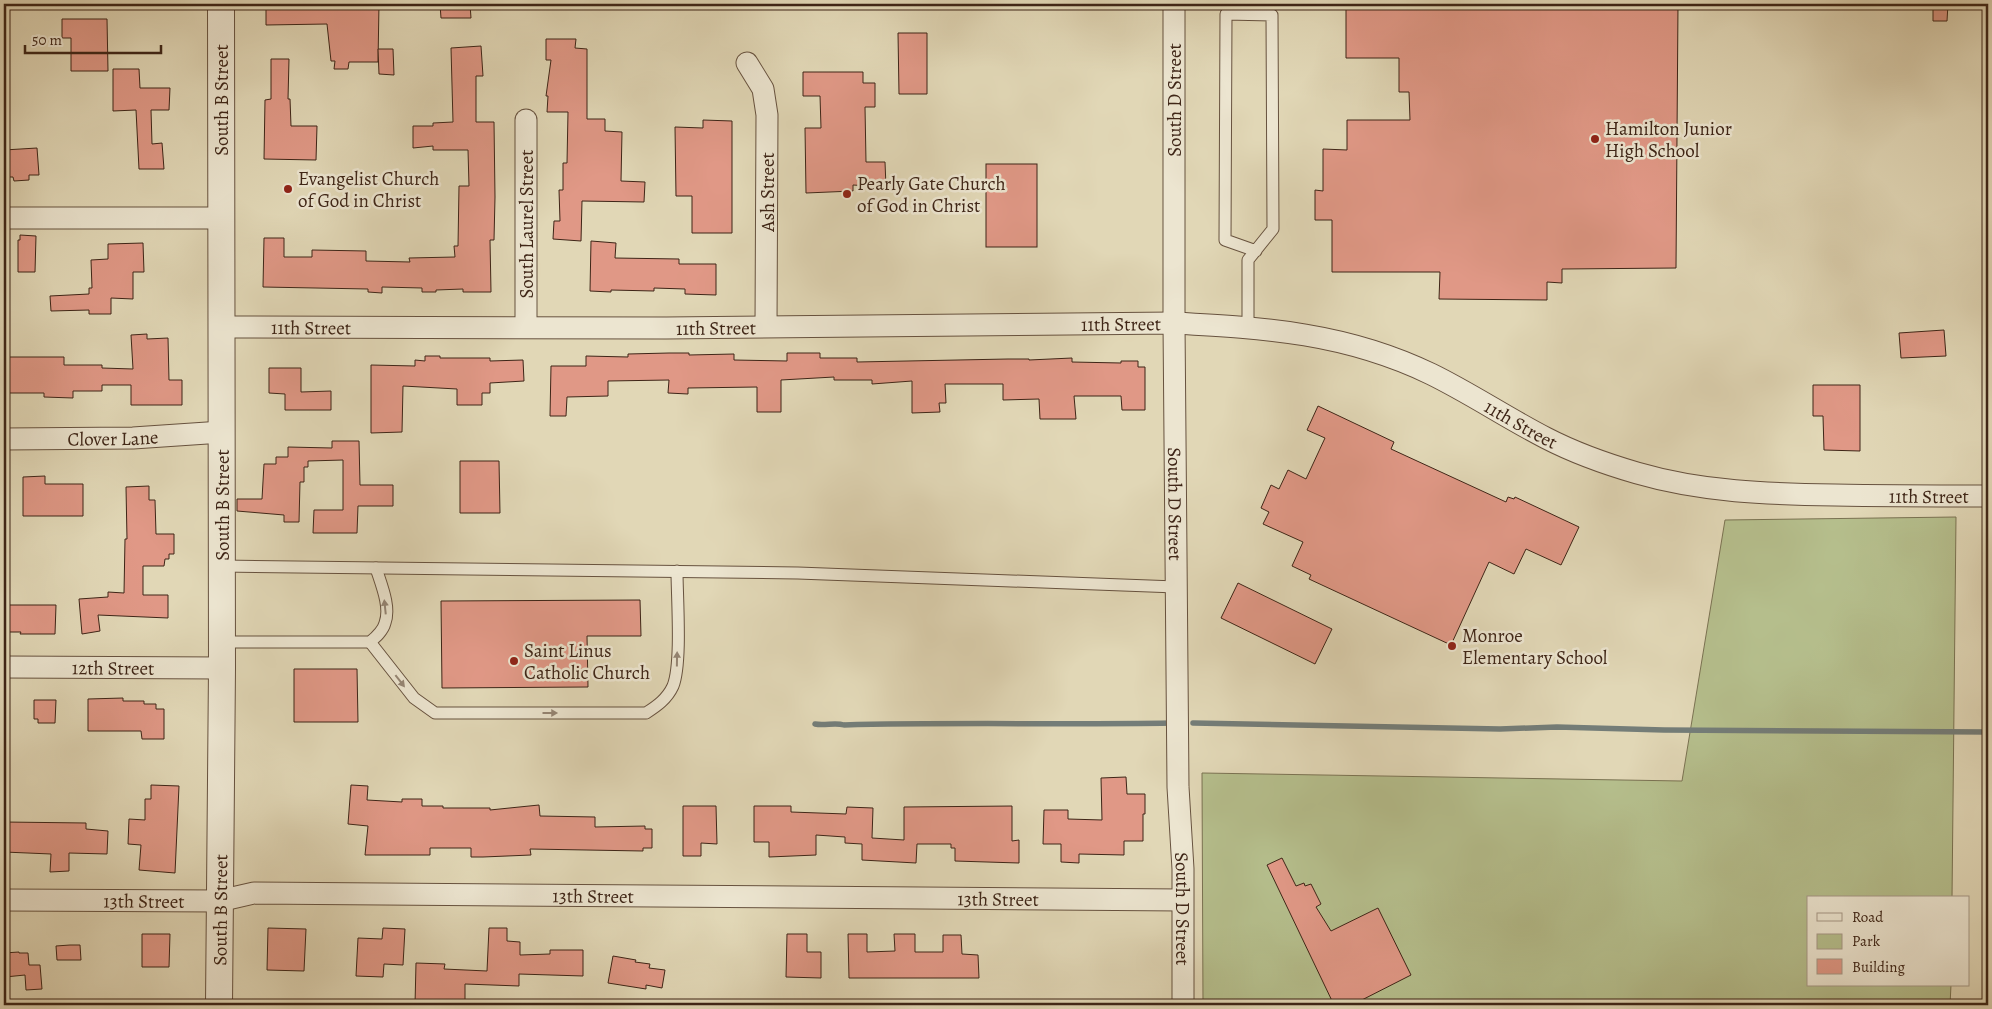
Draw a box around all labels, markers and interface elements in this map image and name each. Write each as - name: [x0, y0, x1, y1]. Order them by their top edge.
- scale bar: [25, 22, 161, 54]
- text: 50 m: [32, 30, 62, 50]
- street label: South D Street: [1162, 43, 1188, 157]
- street label: South B Street: [209, 44, 235, 156]
- place label: Hamilton Junior High School: [1605, 116, 1732, 164]
- marker: Hamilton Junior High School: [1589, 133, 1601, 145]
- street label: South Laurel Street: [514, 149, 540, 299]
- street label: Ash Street: [755, 152, 781, 233]
- place label: Evangelist Church of God in Christ: [298, 166, 439, 214]
- place label: Pearly Gate Church of God in Christ: [857, 171, 1006, 219]
- marker: Evangelist Church of God in Christ: [282, 183, 294, 195]
- marker: Pearly Gate Church of God in Christ: [841, 188, 853, 200]
- street label: 11th Street: [1081, 311, 1161, 338]
- street label: 11th Street: [271, 315, 351, 341]
- street label: 11th Street: [676, 315, 756, 342]
- street label: 11th Street: [1479, 394, 1561, 456]
- street label: Clover Lane: [67, 424, 159, 453]
- street label: South D Street: [1161, 447, 1188, 561]
- street label: South B Street: [210, 449, 236, 561]
- street label: 11th Street: [1889, 484, 1969, 510]
- one-way arrow: [381, 599, 389, 615]
- place label: Monroe Elementary School: [1462, 623, 1608, 671]
- place label: Saint Linus Catholic Church: [524, 638, 650, 686]
- marker: Monroe Elementary School: [1446, 640, 1458, 652]
- one-way arrow: [673, 650, 681, 666]
- street label: 12th Street: [72, 655, 154, 682]
- marker: Saint Linus Catholic Church: [508, 655, 520, 667]
- one-way arrow: [395, 674, 406, 687]
- one-way arrow: [542, 709, 558, 717]
- street label: South D Street: [1168, 851, 1195, 966]
- street label: South B Street: [207, 854, 234, 966]
- street label: 13th Street: [552, 883, 634, 910]
- street label: 13th Street: [957, 886, 1039, 913]
- street label: 13th Street: [103, 888, 185, 915]
- legend: [1807, 896, 1970, 986]
- text: Road: [1852, 907, 1884, 927]
- text: Park: [1852, 931, 1881, 951]
- text: Building: [1852, 957, 1905, 977]

